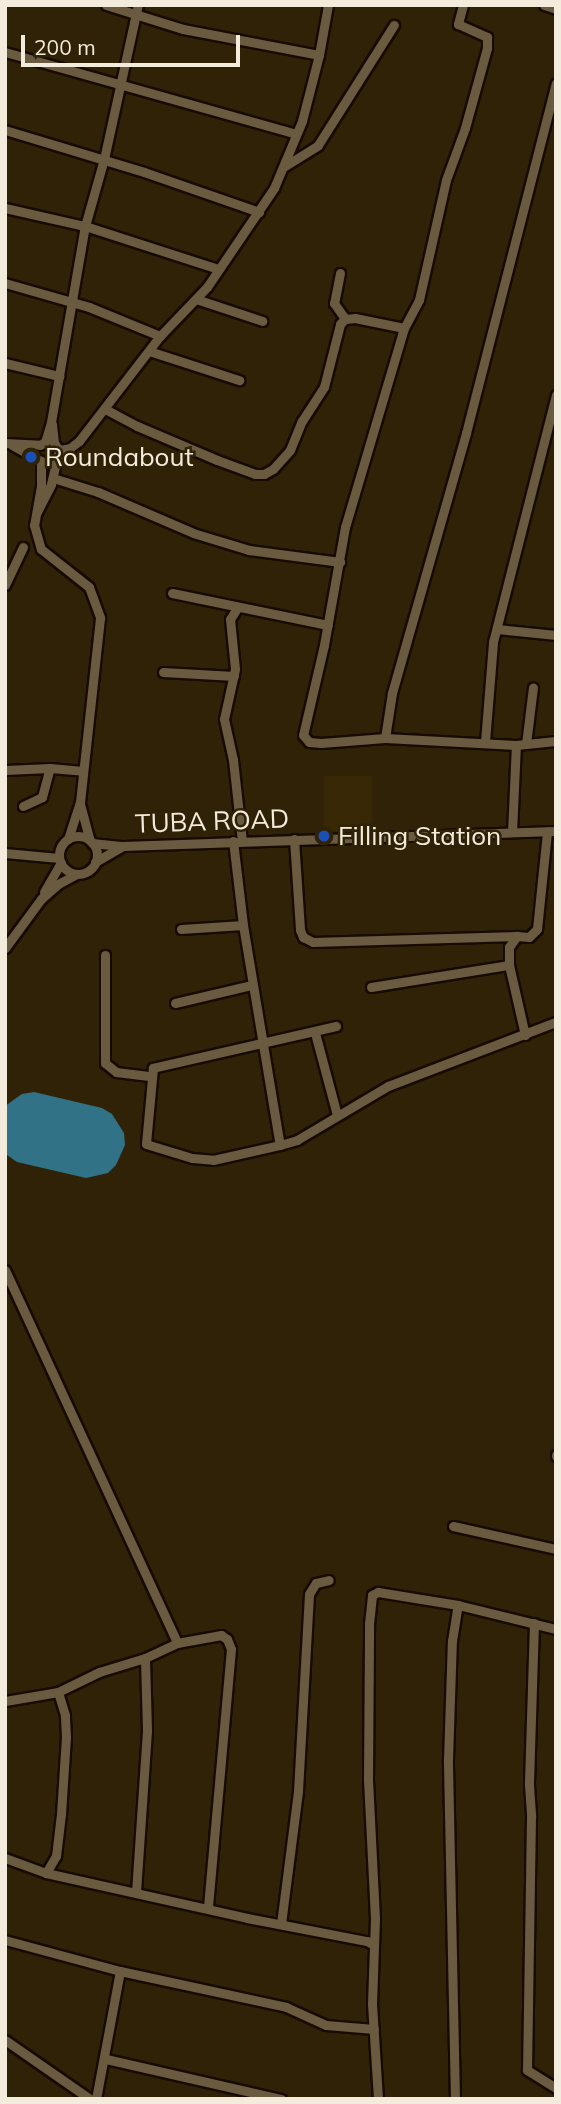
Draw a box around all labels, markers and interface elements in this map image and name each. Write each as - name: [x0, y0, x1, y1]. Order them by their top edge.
- scale bar: [24, 21, 243, 65]
- text: 200 m: [34, 34, 96, 60]
- place label: Roundabout: [45, 441, 194, 473]
- marker: Roundabout: [23, 449, 39, 465]
- street label: TUBA ROAD: [134, 803, 290, 839]
- place label: Filling Station: [338, 820, 501, 852]
- marker: Filling Station: [316, 828, 332, 844]

